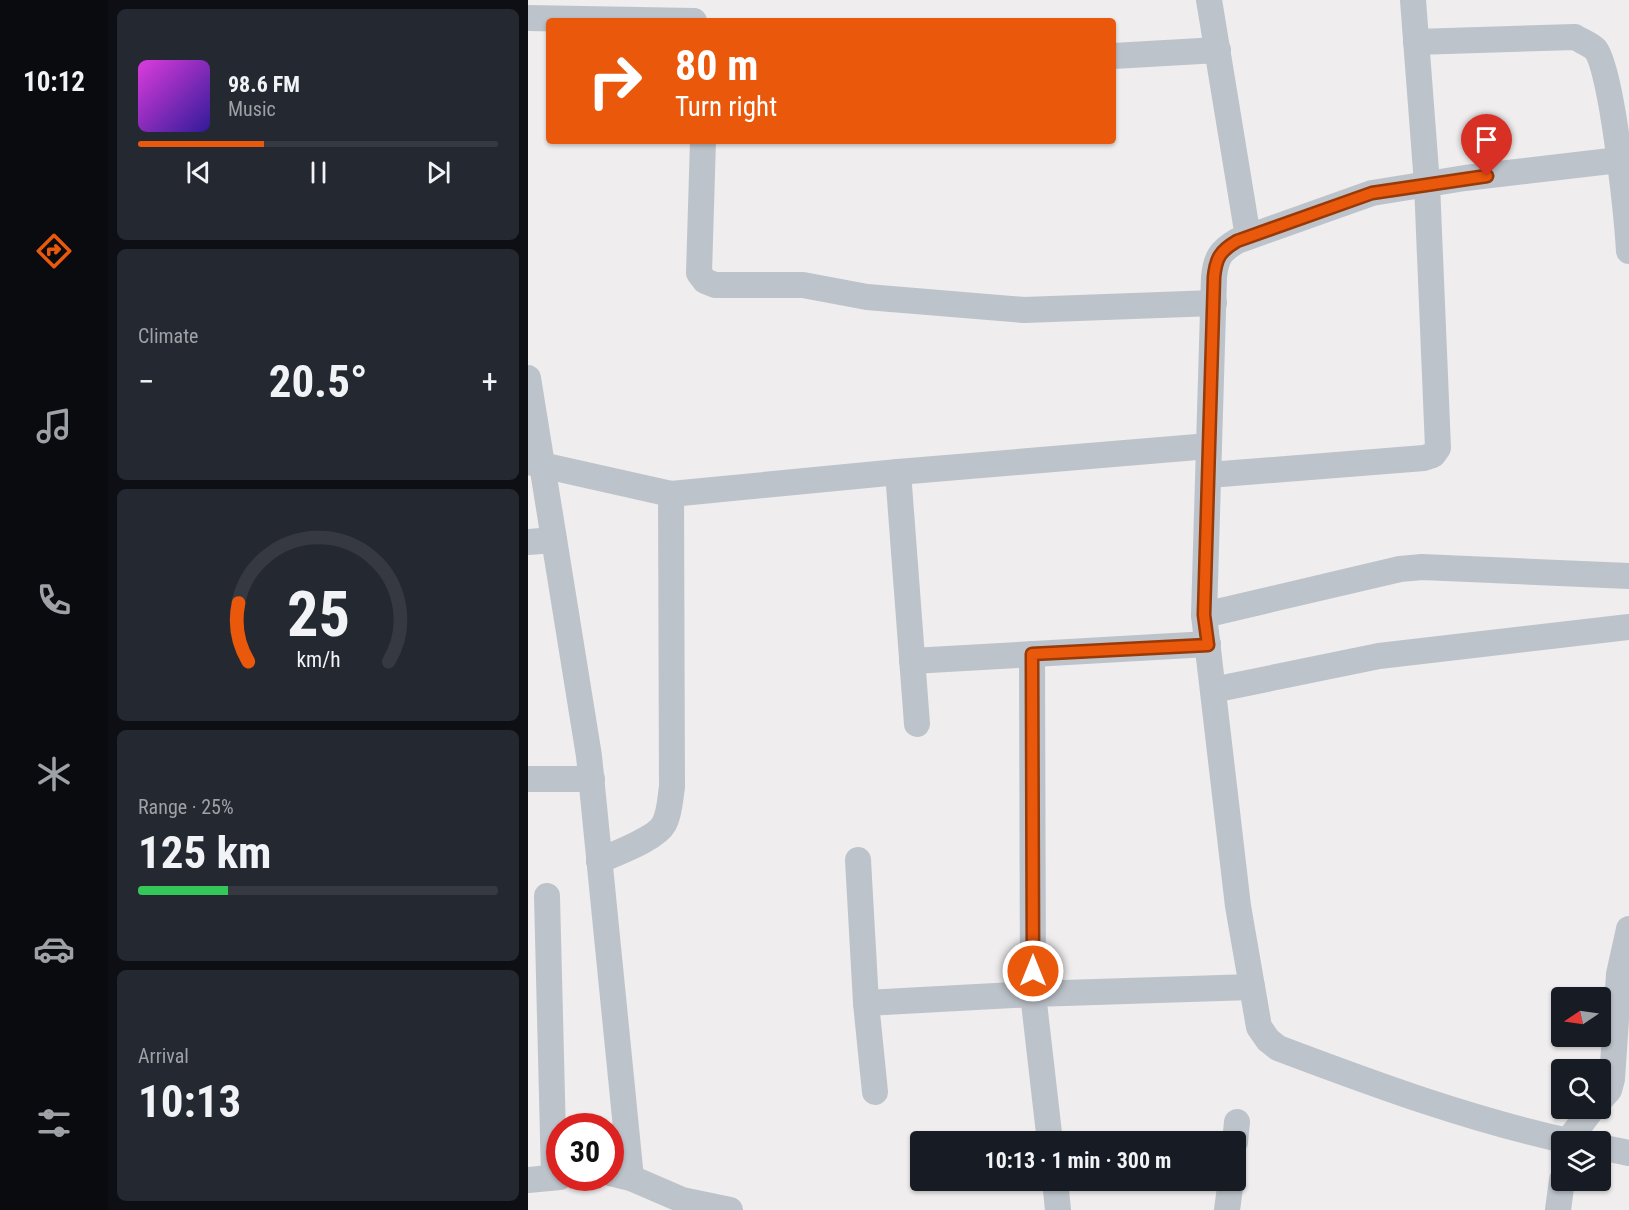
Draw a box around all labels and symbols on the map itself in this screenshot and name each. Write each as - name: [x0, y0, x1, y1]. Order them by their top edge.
- pin: [1461, 114, 1512, 176]
- position arrow: [1001, 939, 1065, 1003]
- north arrow: [1551, 987, 1611, 1047]
- speed limit sign: 30: [546, 1113, 624, 1191]

